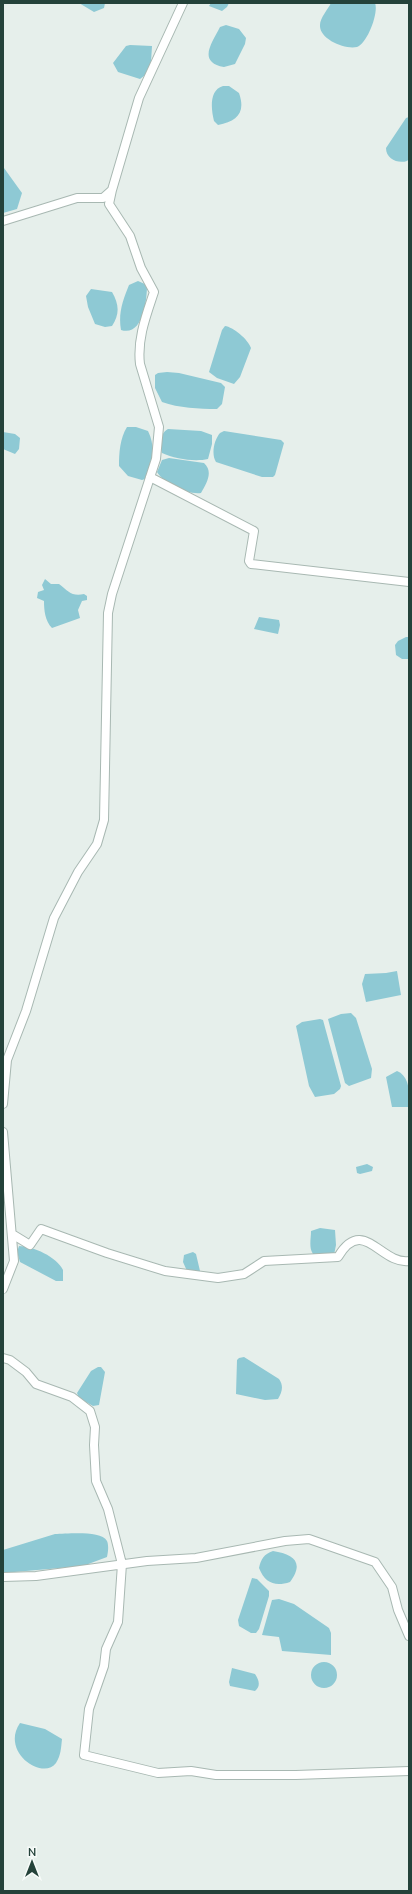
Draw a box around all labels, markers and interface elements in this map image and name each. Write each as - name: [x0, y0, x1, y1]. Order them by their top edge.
- north arrow: [12, 1842, 52, 1882]
- text: N: [28, 1845, 36, 1860]

